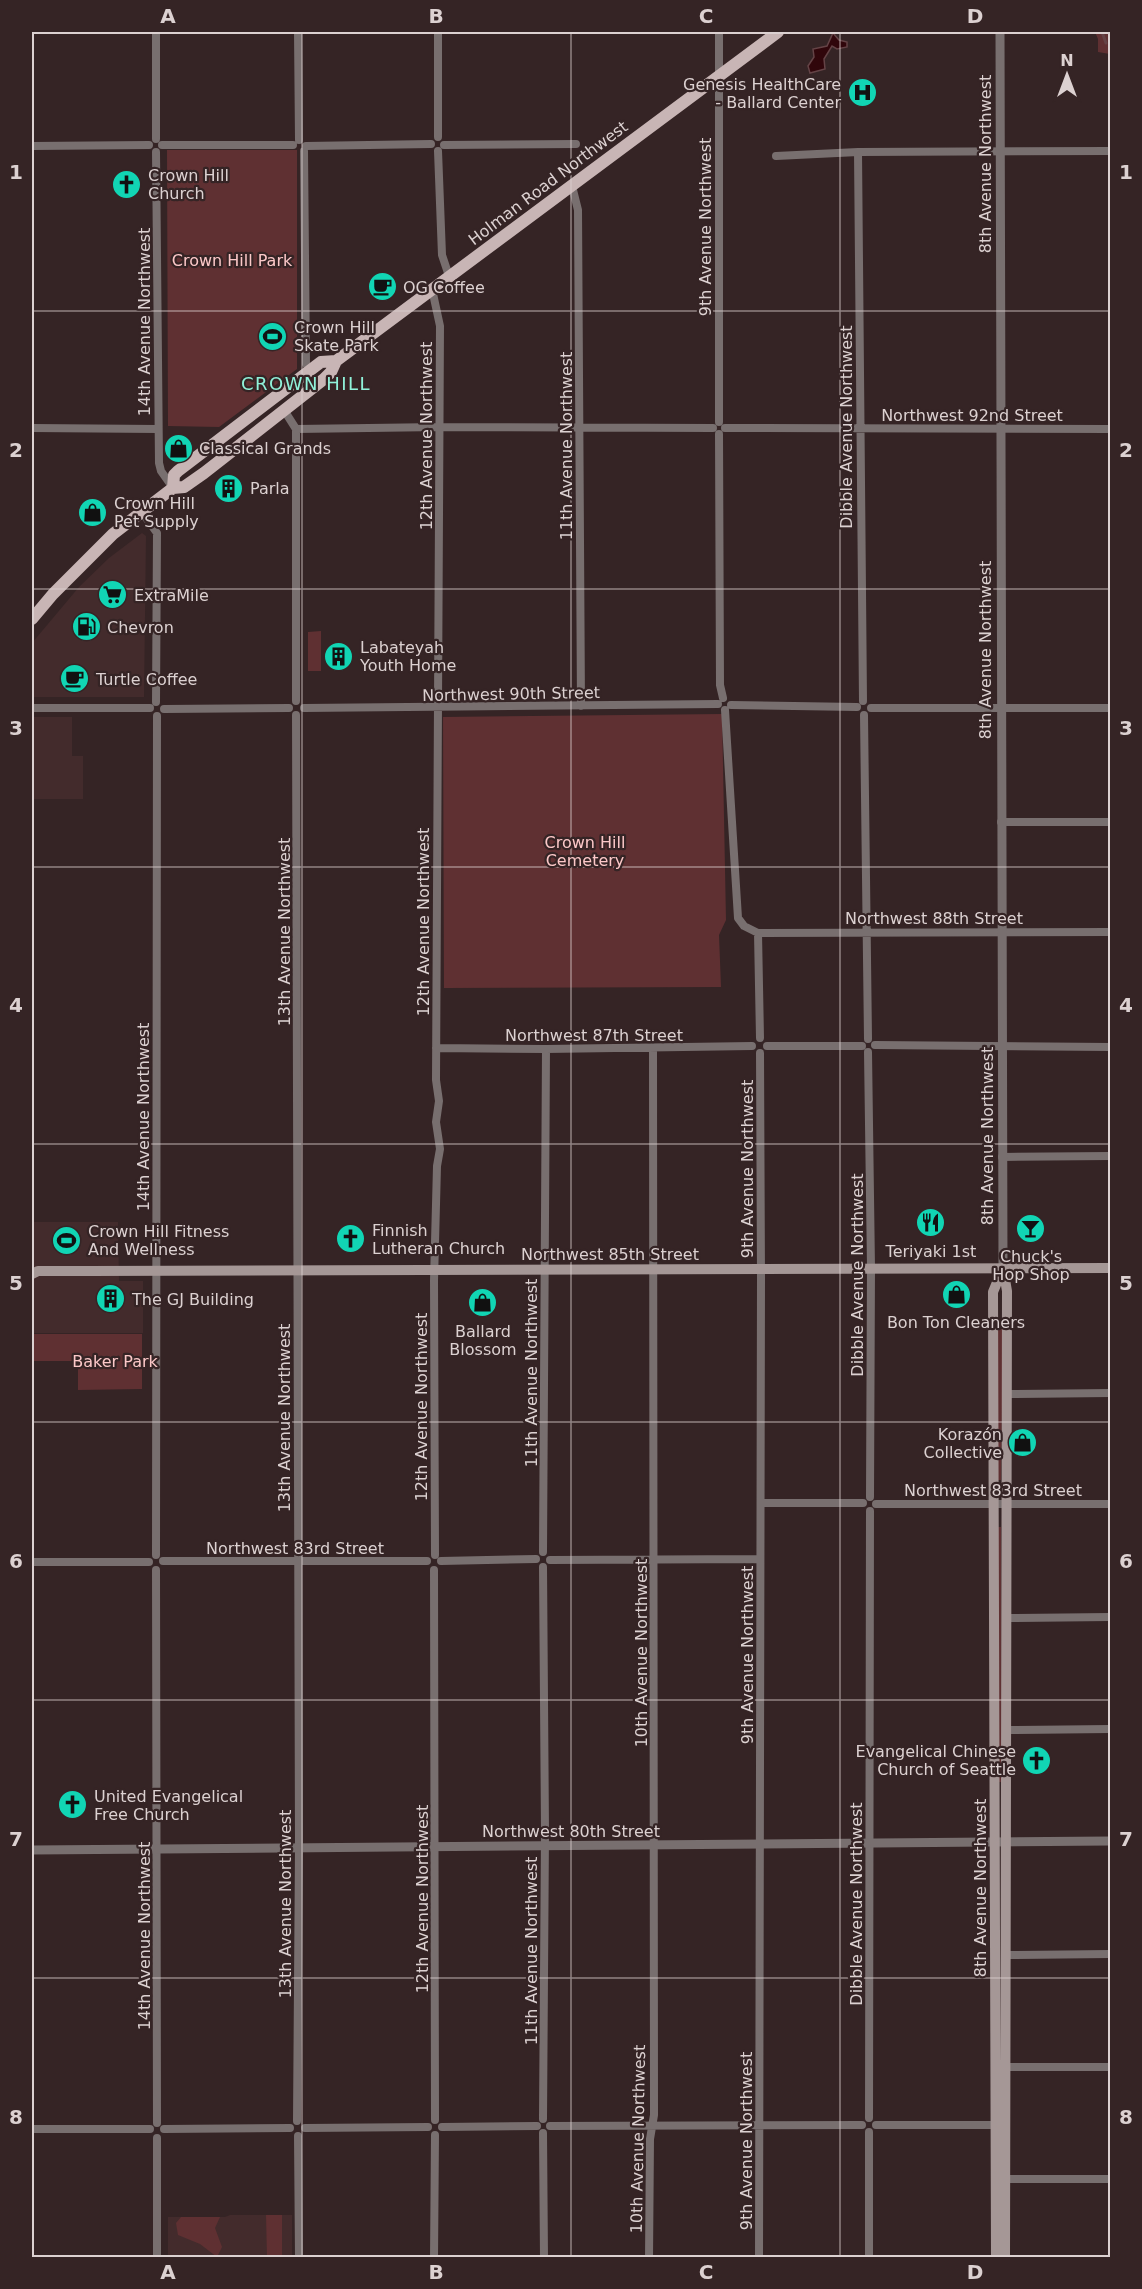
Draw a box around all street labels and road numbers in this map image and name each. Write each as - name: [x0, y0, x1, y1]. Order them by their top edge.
- street label: 8th Avenue Northwest: [976, 75, 995, 253]
- street label: Holman Road Northwest: [465, 117, 631, 249]
- street label: 9th Avenue Northwest: [696, 138, 715, 316]
- street label: 14th Avenue Northwest: [135, 228, 154, 416]
- street label: Dibble Avenue Northwest: [837, 325, 856, 529]
- street label: 12th Avenue Northwest: [417, 342, 436, 530]
- street label: 11th Avenue Northwest: [557, 352, 576, 540]
- street label: Northwest 92nd Street: [881, 406, 1063, 425]
- street label: 8th Avenue Northwest: [976, 561, 995, 739]
- street label: Northwest 90th Street: [422, 683, 600, 705]
- street label: 12th Avenue Northwest: [414, 828, 433, 1016]
- street label: 13th Avenue Northwest: [275, 838, 294, 1026]
- street label: Northwest 88th Street: [845, 909, 1023, 928]
- street label: 14th Avenue Northwest: [134, 1023, 153, 1211]
- street label: Northwest 87th Street: [505, 1026, 683, 1045]
- street label: 8th Avenue Northwest: [978, 1047, 997, 1225]
- street label: 9th Avenue Northwest: [738, 1080, 757, 1258]
- street label: Dibble Avenue Northwest: [848, 1173, 867, 1377]
- street label: Northwest 85th Street: [521, 1245, 699, 1264]
- street label: 11th Avenue Northwest: [522, 1279, 541, 1467]
- street label: 12th Avenue Northwest: [412, 1313, 431, 1501]
- street label: 13th Avenue Northwest: [275, 1324, 294, 1512]
- street label: Northwest 83rd Street: [904, 1481, 1082, 1500]
- street label: Northwest 83rd Street: [206, 1539, 384, 1558]
- street label: 10th Avenue Northwest: [632, 1559, 651, 1747]
- street label: 9th Avenue Northwest: [738, 1566, 757, 1744]
- street label: 8th Avenue Northwest: [971, 1799, 990, 1977]
- street label: Dibble Avenue Northwest: [847, 1802, 866, 2006]
- street label: 12th Avenue Northwest: [413, 1805, 432, 1993]
- street label: 13th Avenue Northwest: [276, 1810, 295, 1998]
- street label: Northwest 80th Street: [482, 1822, 660, 1841]
- street label: 14th Avenue Northwest: [135, 1842, 154, 2030]
- street label: 11th Avenue Northwest: [522, 1857, 541, 2045]
- street label: 10th Avenue Northwest: [627, 2045, 649, 2233]
- street label: 9th Avenue Northwest: [737, 2052, 756, 2230]

